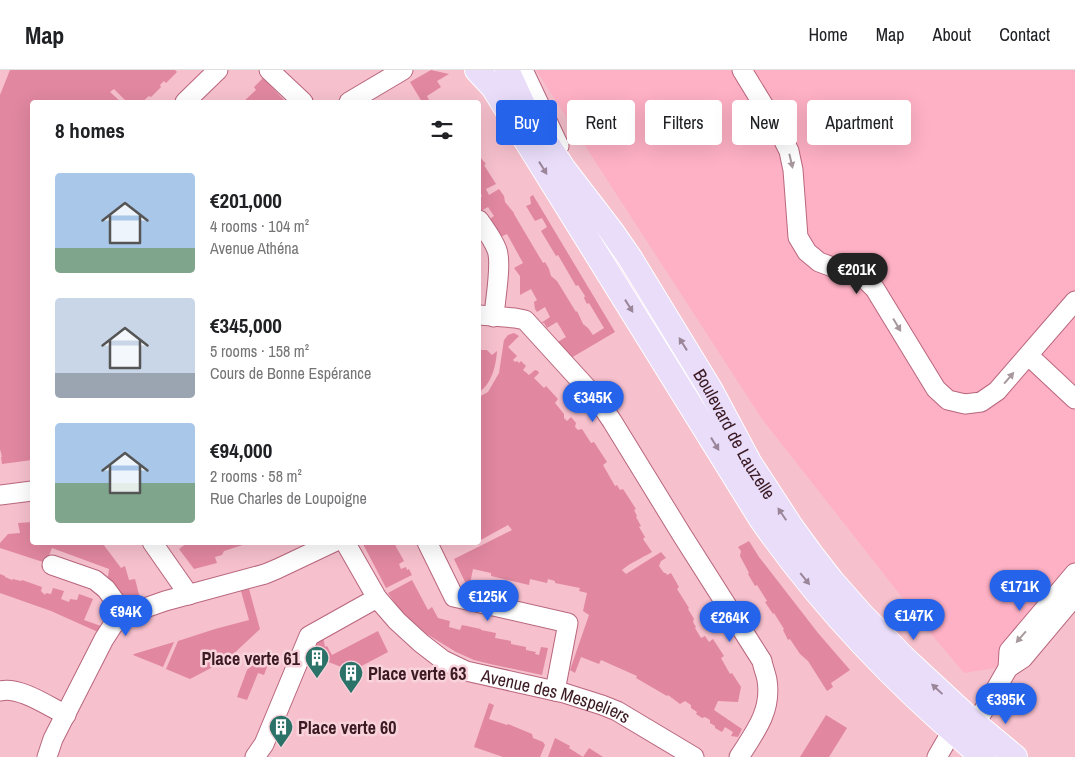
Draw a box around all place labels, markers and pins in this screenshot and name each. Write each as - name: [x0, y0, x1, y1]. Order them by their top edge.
- pin: €201K: [822, 252, 892, 295]
- pin: €345K: [558, 380, 628, 423]
- pin: €171K: [985, 570, 1055, 612]
- pin: €125K: [453, 580, 523, 622]
- pin: €94K: [96, 594, 156, 637]
- pin: €147K: [879, 598, 949, 641]
- pin: €264K: [695, 600, 765, 643]
- building icon: Place verte 61: [304, 645, 330, 679]
- place label: Place verte 61: [202, 646, 301, 671]
- building icon: Place verte 63: [338, 660, 364, 694]
- place label: Place verte 63: [368, 661, 466, 686]
- pin: €395K: [971, 682, 1041, 725]
- building icon: Place verte 60: [268, 714, 294, 748]
- place label: Place verte 60: [298, 715, 396, 740]

